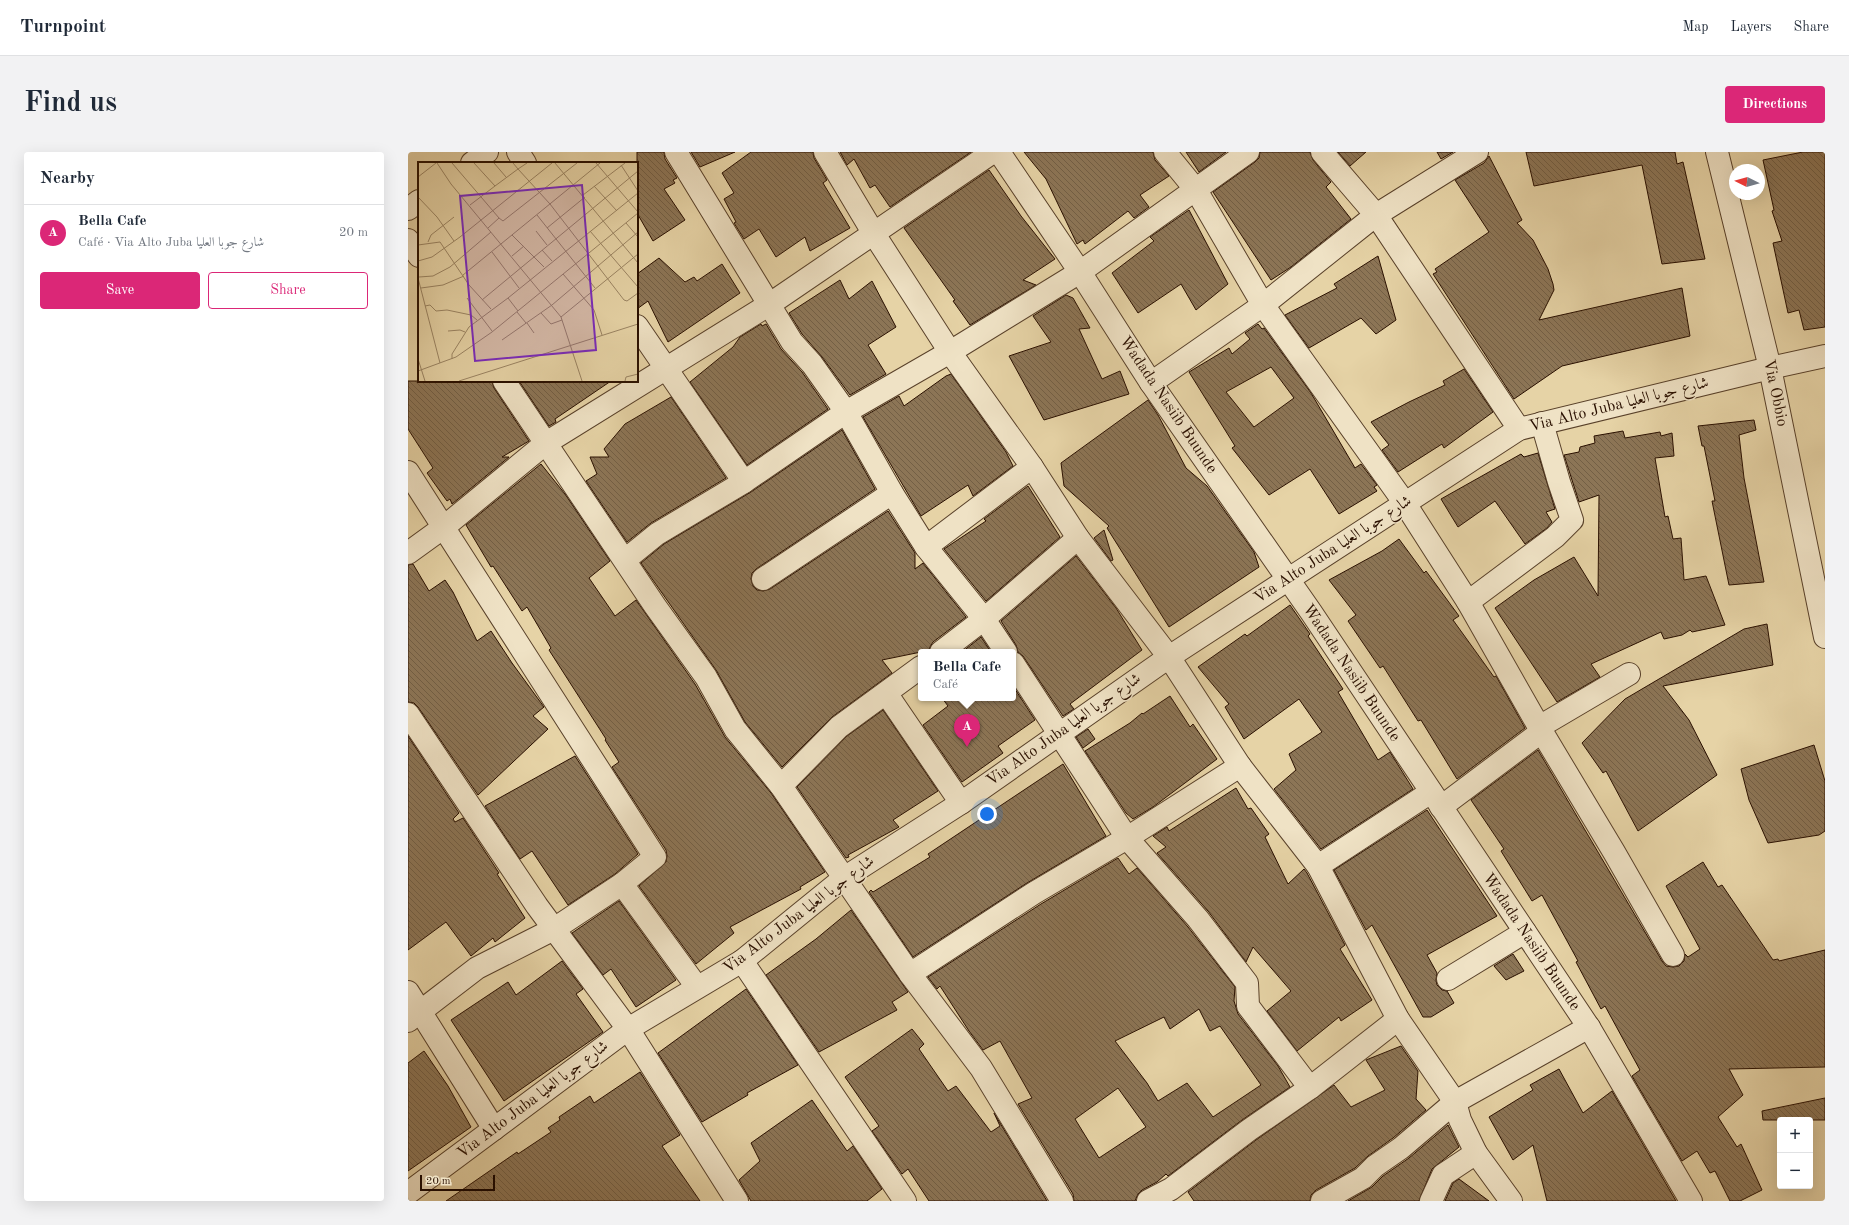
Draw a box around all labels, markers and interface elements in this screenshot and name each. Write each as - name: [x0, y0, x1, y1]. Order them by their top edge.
- text: Turnpoint: [20, 18, 106, 37]
- text: Map: [1683, 20, 1709, 34]
- text: Layers: [1731, 20, 1772, 34]
- text: Share: [1794, 20, 1829, 34]
- button: Directions: [1725, 86, 1825, 123]
- text: Find us: [24, 90, 117, 118]
- inset map: [418, 162, 638, 382]
- north arrow: [1729, 164, 1765, 200]
- text: Nearby: [40, 170, 95, 187]
- text: Bella Cafe: [78, 214, 147, 229]
- text: A: [48, 226, 58, 239]
- text: 20 m: [339, 226, 368, 239]
- text: Café · Via Alto Juba شارع جوبا العليا: [78, 236, 264, 249]
- button: Save: [40, 272, 200, 309]
- button: Share: [208, 272, 368, 309]
- street label: Wadada Nasiib Buunde: [1116, 334, 1220, 476]
- street label: Via Obbio: [1760, 358, 1790, 428]
- street label: Via Alto Juba شارع جوبا العليا: [1528, 375, 1711, 439]
- street label: Via Alto Juba شارع جوبا العليا: [1251, 493, 1417, 610]
- street label: Wadada Nasiib Buunde: [1299, 602, 1403, 744]
- popup: [918, 649, 1016, 701]
- text: Bella Cafe: [933, 660, 1001, 675]
- street label: Via Alto Juba شارع جوبا العليا: [984, 671, 1146, 793]
- text: Café: [933, 678, 958, 691]
- pin: A: [954, 714, 980, 747]
- your location: [977, 804, 997, 824]
- street label: Via Alto Juba شارع جوبا العليا: [721, 853, 880, 980]
- street label: Wadada Nasiib Buunde: [1479, 871, 1583, 1013]
- street label: Via Alto Juba شارع جوبا العليا: [455, 1038, 614, 1165]
- map controls: [1777, 1117, 1813, 1189]
- button: +: [1777, 1117, 1813, 1153]
- button: −: [1777, 1153, 1813, 1189]
- scale bar: [420, 1173, 495, 1192]
- text: 20 m: [426, 1176, 451, 1187]

